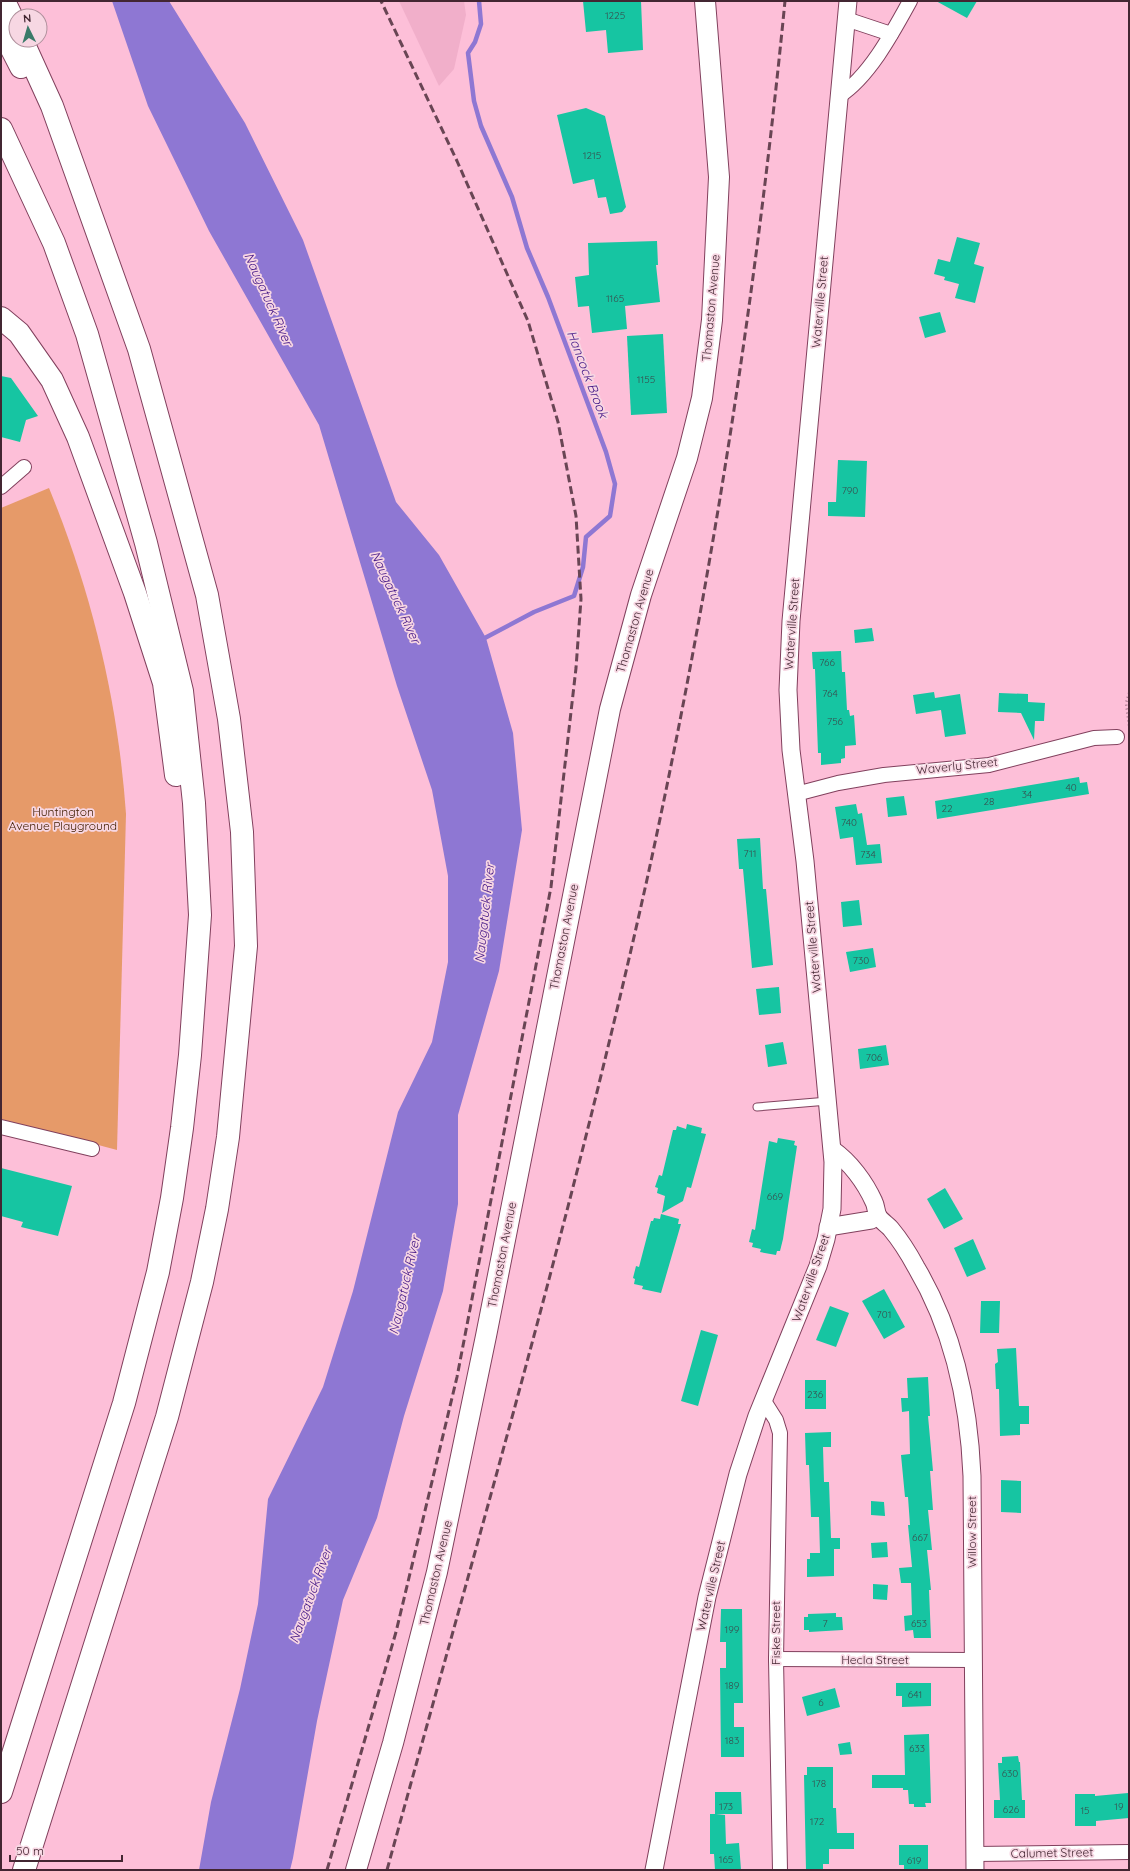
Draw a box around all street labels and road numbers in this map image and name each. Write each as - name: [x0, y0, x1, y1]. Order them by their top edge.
- street label: Thomaston Avenue: [698, 253, 723, 362]
- street label: Waterville Street: [808, 256, 831, 348]
- street label: Thomaston Avenue: [612, 567, 657, 675]
- street label: Waterville Street: [781, 578, 802, 670]
- street label: Waverly Street: [915, 754, 998, 777]
- street label: Thomaston Avenue: [546, 882, 581, 991]
- street label: Waterville Street: [801, 901, 824, 993]
- street label: Thomaston Avenue: [484, 1200, 519, 1309]
- street label: Waterville Street: [788, 1232, 833, 1324]
- street label: Willow Street: [964, 1496, 979, 1568]
- street label: Thomaston Avenue: [416, 1519, 455, 1627]
- street label: Waterville Street: [693, 1539, 728, 1632]
- street label: Fiske Street: [768, 1601, 783, 1665]
- street label: Hecla Street: [841, 1652, 909, 1667]
- street label: Calumet Street: [1011, 1844, 1093, 1861]

